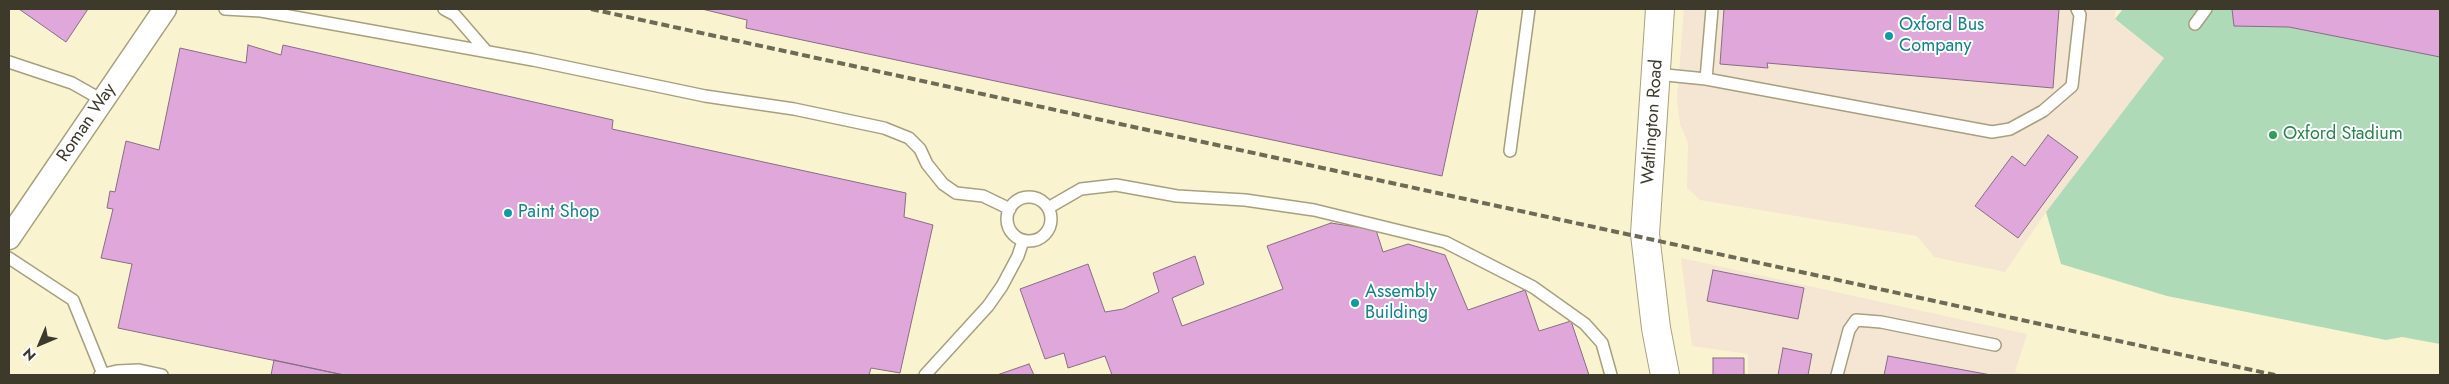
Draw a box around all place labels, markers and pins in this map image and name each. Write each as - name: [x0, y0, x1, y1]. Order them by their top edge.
- place label: Oxford Bus Company: [1899, 15, 1984, 58]
- marker: Oxford Bus Company: [1883, 30, 1895, 42]
- place label: Oxford Stadium: [2283, 124, 2403, 146]
- marker: Oxford Stadium: [2267, 129, 2279, 141]
- place label: Paint Shop: [518, 202, 599, 224]
- marker: Paint Shop: [502, 207, 514, 219]
- place label: Assembly Building: [1365, 282, 1437, 324]
- marker: Assembly Building: [1349, 297, 1361, 309]

